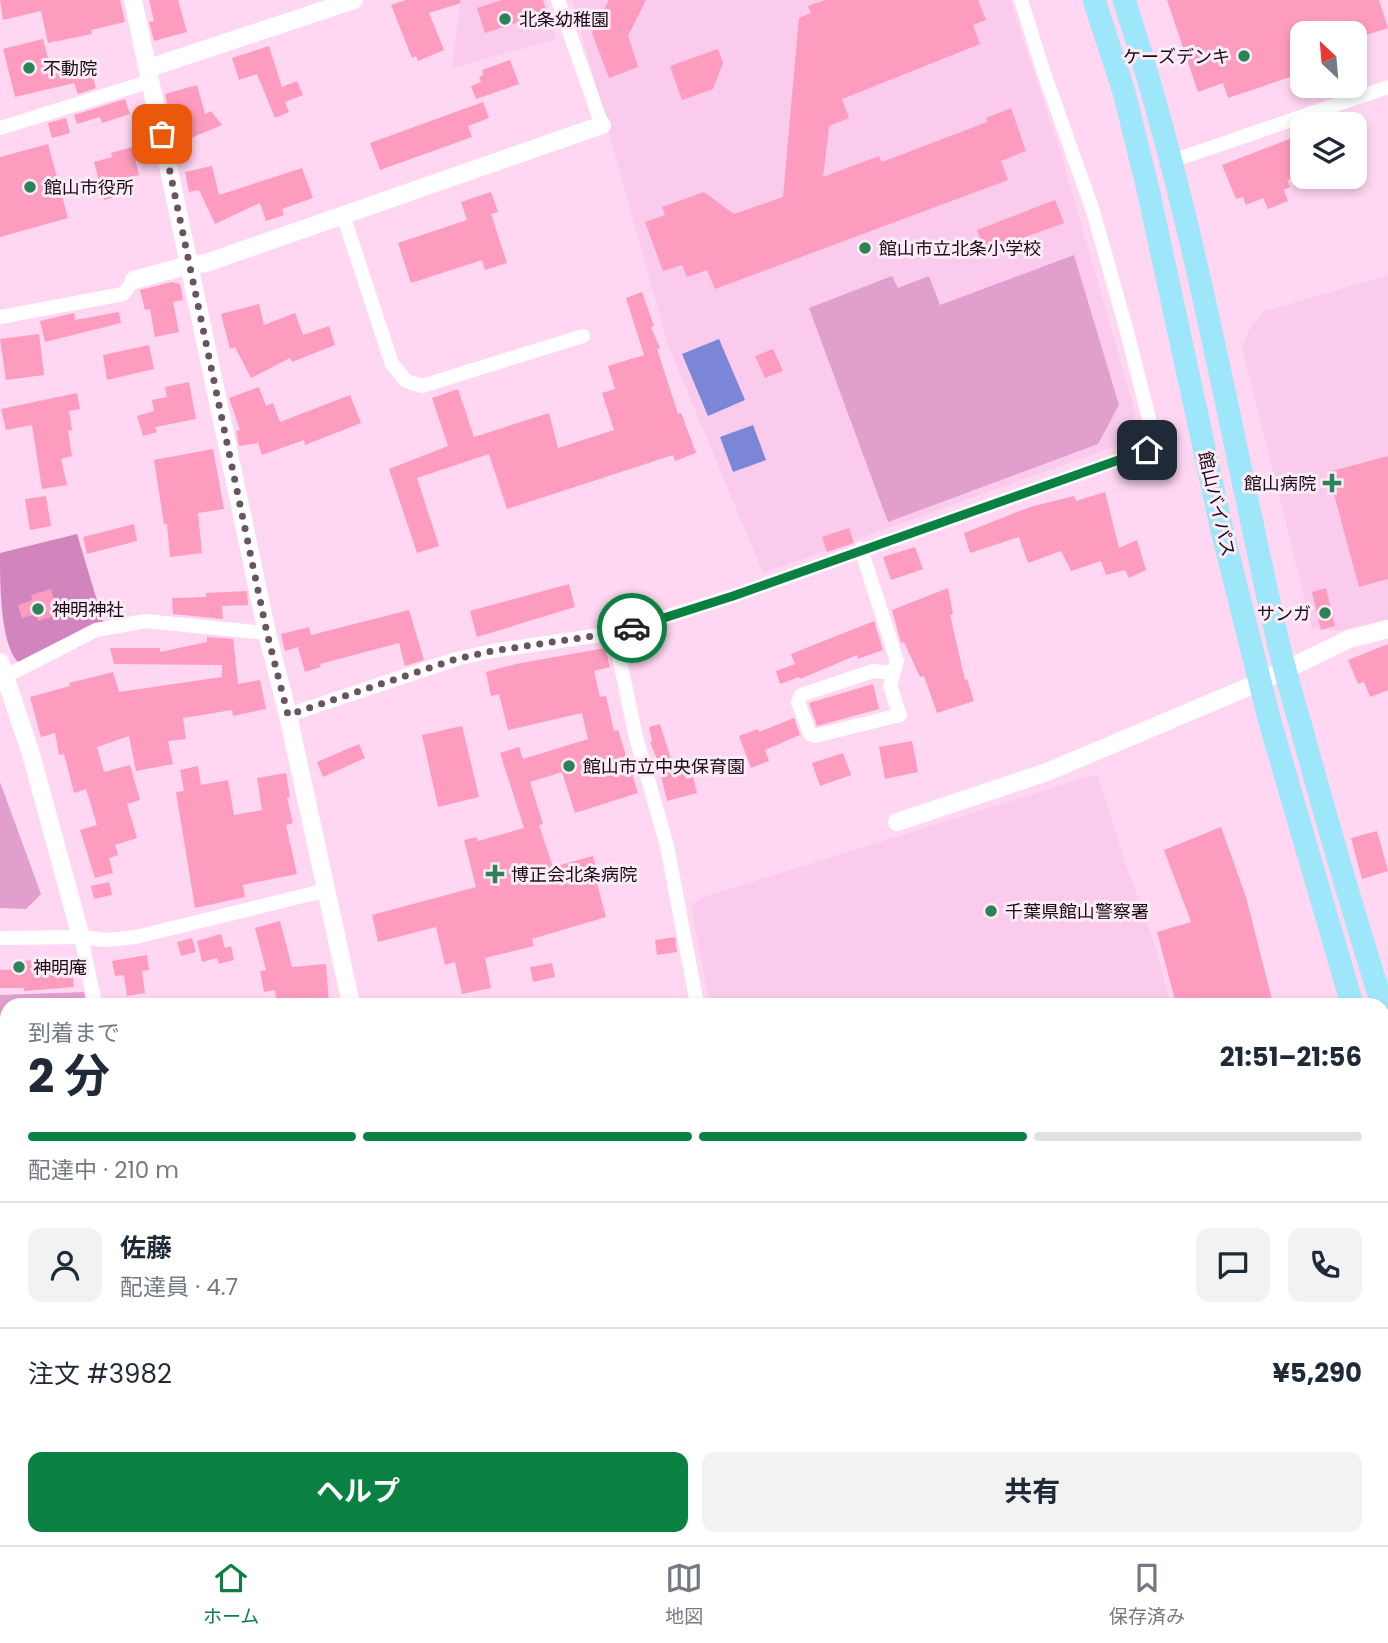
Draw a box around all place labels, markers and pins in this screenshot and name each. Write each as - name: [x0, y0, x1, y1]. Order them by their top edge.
- place label: 北条幼稚園: [519, 7, 609, 32]
- marker: 北条幼稚園: [497, 11, 513, 27]
- place label: ケーズデンキ: [1123, 44, 1230, 69]
- marker: ケーズデンキ: [1236, 48, 1252, 64]
- place label: 不動院: [43, 56, 97, 81]
- marker: 不動院: [21, 60, 37, 76]
- pin: [132, 104, 192, 164]
- place label: 館山市役所: [44, 175, 134, 200]
- marker: 館山市役所: [22, 179, 38, 195]
- place label: 館山市立北条小学校: [879, 236, 1041, 261]
- marker: 館山市立北条小学校: [857, 240, 873, 256]
- pin: [1117, 420, 1177, 480]
- place label: 館山病院: [1244, 471, 1316, 496]
- marker: 館山病院: [1322, 473, 1342, 493]
- place label: 神明神社: [52, 597, 124, 622]
- marker: 神明神社: [30, 601, 46, 617]
- place label: サンガ: [1257, 601, 1311, 626]
- marker: サンガ: [1317, 605, 1333, 621]
- place label: 館山市立中央保育園: [583, 754, 745, 779]
- marker: 館山市立中央保育園: [561, 758, 577, 774]
- place label: 博正会北条病院: [511, 862, 637, 887]
- marker: 博正会北条病院: [485, 864, 505, 884]
- place label: 千葉県館山警察署: [1005, 899, 1149, 924]
- marker: 千葉県館山警察署: [983, 903, 999, 919]
- place label: 神明庵: [33, 955, 87, 980]
- marker: 神明庵: [11, 959, 27, 975]

